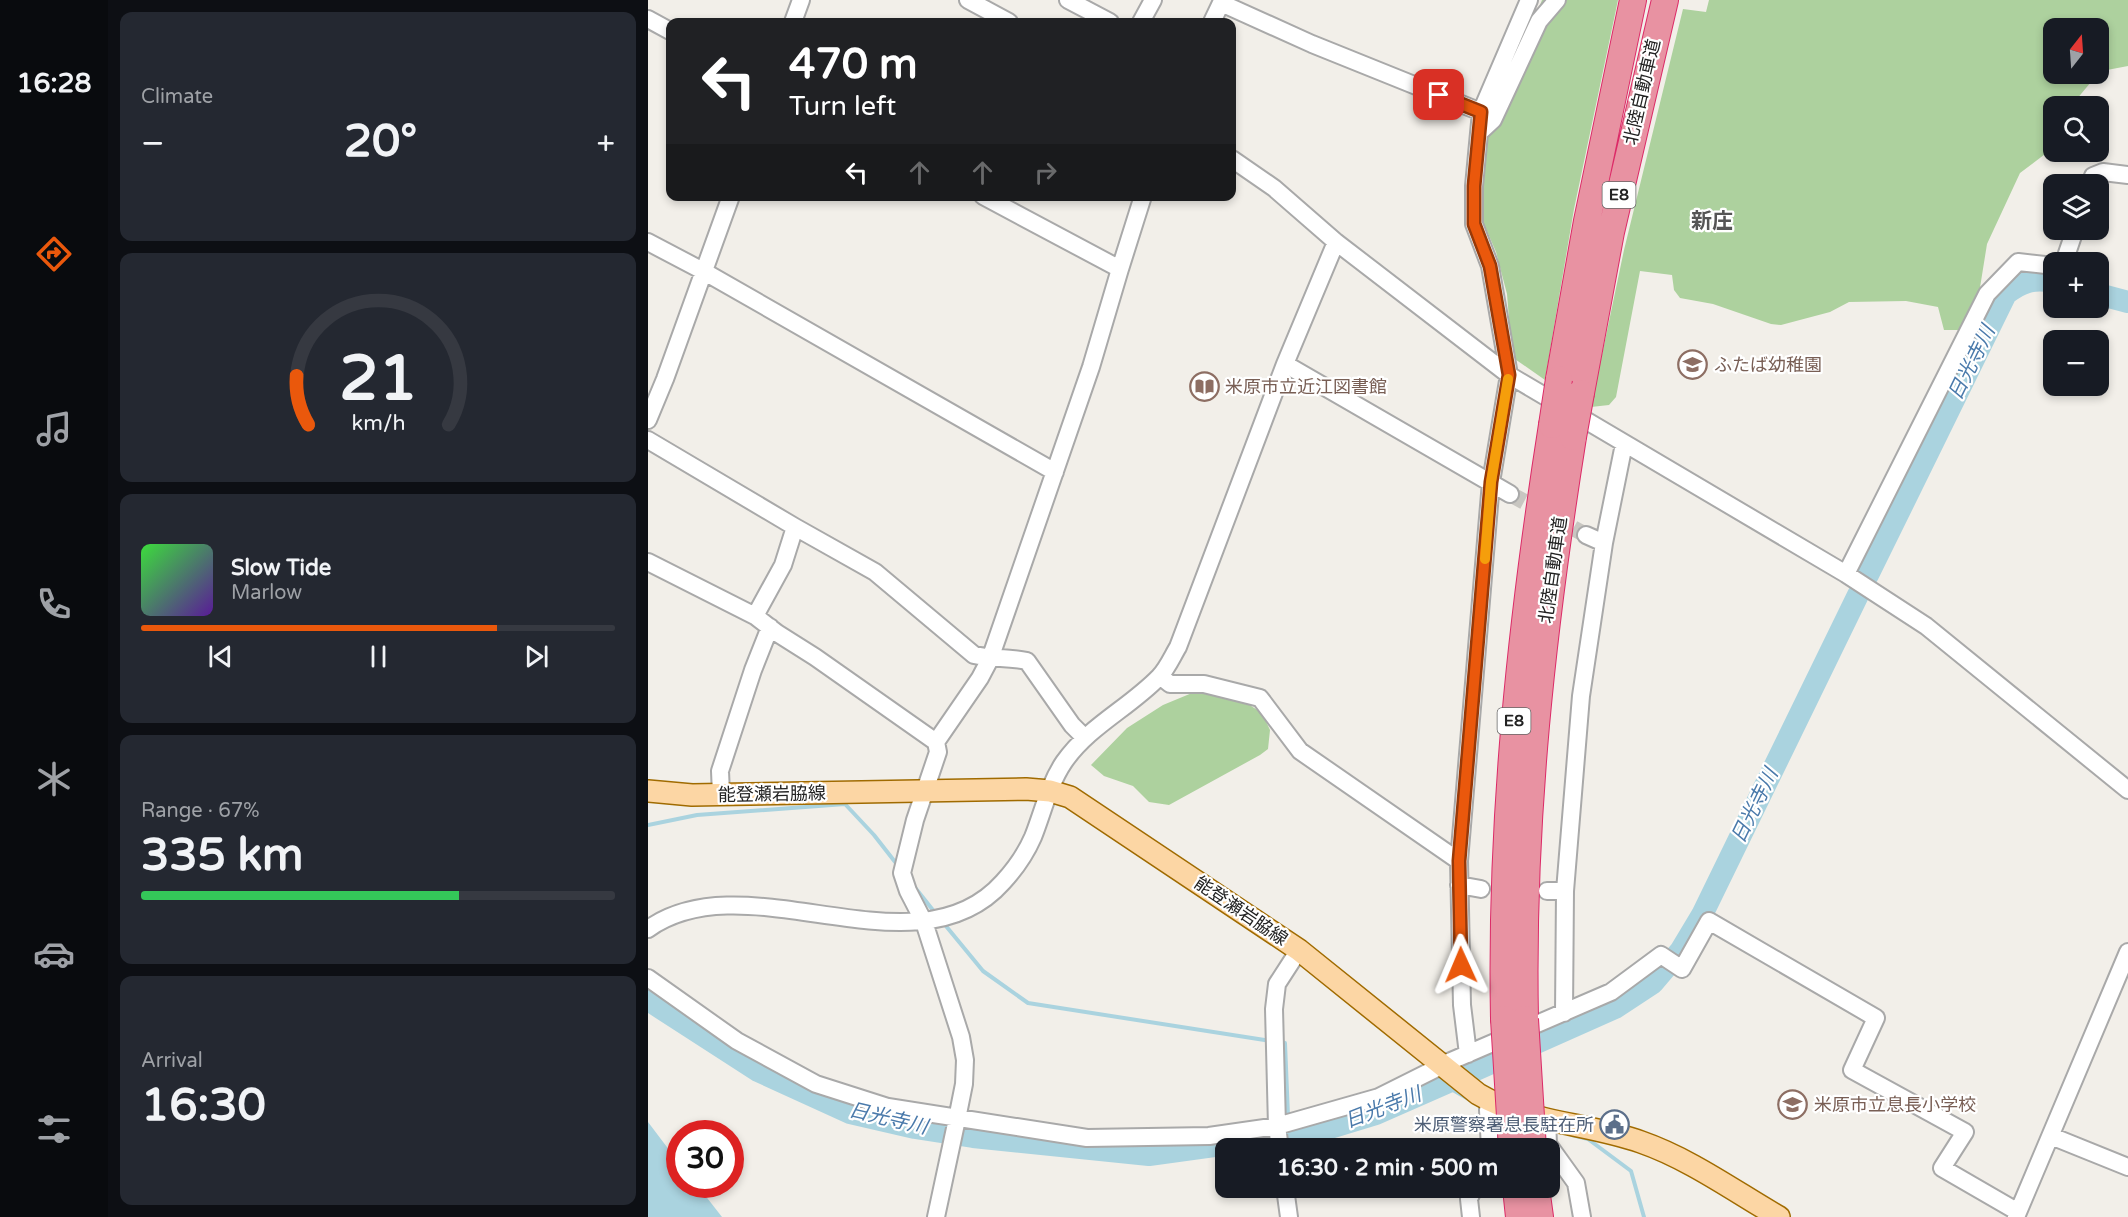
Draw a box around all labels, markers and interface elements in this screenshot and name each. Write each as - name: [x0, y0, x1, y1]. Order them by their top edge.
- north arrow: [2043, 18, 2109, 84]
- map controls: [2043, 18, 2109, 396]
- street label: 北陸自動車道: [1619, 37, 1665, 147]
- text: 470 m: [789, 39, 918, 90]
- icon: left: [690, 42, 768, 120]
- text: 16:28: [17, 67, 91, 100]
- pin: [1413, 69, 1464, 120]
- icon: arrive: [1422, 78, 1455, 111]
- text: Climate: [141, 85, 213, 109]
- text: Turn left: [789, 90, 896, 123]
- button: search: [2043, 96, 2109, 162]
- text: 20°: [344, 115, 417, 169]
- text: −: [141, 124, 165, 163]
- text: +: [596, 124, 615, 163]
- icon: left: [840, 156, 873, 189]
- icon: ahead: [903, 156, 936, 189]
- icon: ahead: [966, 156, 999, 189]
- icon: right: [1029, 156, 1062, 189]
- button: layers: [2043, 174, 2109, 240]
- road number: E8: [1602, 182, 1636, 208]
- district label: 新庄: [1691, 209, 1733, 234]
- icon: directions: [33, 233, 75, 275]
- button: +: [2043, 252, 2109, 318]
- water label: 日光寺川: [1944, 320, 2001, 404]
- button: −: [2043, 330, 2109, 396]
- text: 21: [339, 342, 417, 417]
- school or university icon: ふたば幼稚園: [1677, 349, 1709, 381]
- place label: ふたば幼稚園: [1714, 354, 1822, 376]
- library icon: 米原市立近江図書館: [1188, 371, 1220, 403]
- place label: 米原市立近江図書館: [1225, 376, 1387, 398]
- icon: music: [33, 408, 75, 450]
- text: km/h: [351, 410, 405, 436]
- street label: 北陸自動車道: [1535, 515, 1571, 625]
- text: Slow Tide: [231, 555, 331, 581]
- text: Marlow: [231, 581, 302, 605]
- icon: phone: [33, 583, 75, 625]
- icon: previous: [204, 640, 237, 673]
- icon: pause: [362, 640, 395, 673]
- icon: next: [520, 640, 553, 673]
- road number: E8: [1498, 708, 1530, 734]
- icon: climate: [33, 758, 75, 800]
- water label: 日光寺川: [1727, 763, 1784, 847]
- street label: 能登瀬岩脇線: [718, 782, 826, 806]
- text: Range · 67%: [141, 799, 260, 823]
- text: 335 km: [141, 829, 303, 883]
- street label: 能登瀬岩脇線: [1190, 872, 1292, 950]
- icon: car: [33, 933, 75, 975]
- position arrow: [1429, 933, 1493, 997]
- text: Arrival: [141, 1049, 203, 1073]
- text: 16:30: [141, 1079, 266, 1133]
- water label: 日光寺川: [1341, 1082, 1427, 1134]
- school or university icon: 米原市立息長小学校: [1777, 1089, 1809, 1121]
- place label: 米原市立息長小学校: [1814, 1094, 1976, 1116]
- water label: 日光寺川: [846, 1098, 932, 1140]
- icon: filters: [33, 1108, 75, 1150]
- public building icon: 米原警察署息長駐在所: [1599, 1109, 1631, 1141]
- place label: 米原警察署息長駐在所: [1414, 1114, 1594, 1136]
- speed limit sign: 30: [666, 1120, 744, 1198]
- text: 16:30 · 2 min · 500 m: [1277, 1155, 1498, 1181]

